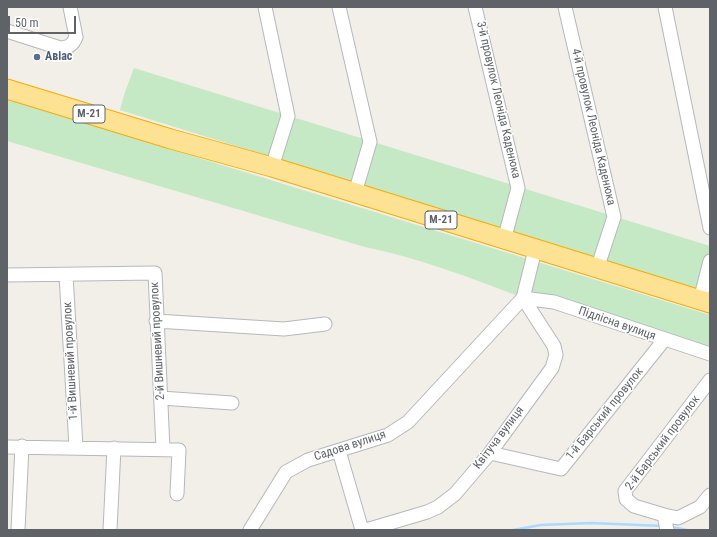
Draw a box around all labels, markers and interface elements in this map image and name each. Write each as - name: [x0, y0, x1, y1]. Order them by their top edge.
- scale bar: [10, 8, 78, 34]
- text: 50 m: [15, 16, 39, 30]
- street label: 3-й провулок Леоніда Каденюка: [473, 20, 523, 180]
- street label: 4-й провулок Леоніда Каденюка: [568, 47, 618, 207]
- place label: Авіас: [45, 50, 72, 64]
- marker: Авіас: [32, 52, 42, 62]
- road number: М-21: [73, 105, 105, 123]
- road number: М-21: [425, 211, 457, 229]
- street label: 2-й Вишневий провулок: [148, 282, 168, 400]
- street label: 1-й Вишневий провулок: [61, 302, 81, 420]
- street label: Підлісна вулиця: [576, 304, 658, 344]
- street label: 1-й Барський провулок: [563, 365, 647, 463]
- street label: 2-й Барський провулок: [623, 393, 703, 493]
- street label: Квітуча вулиця: [471, 404, 527, 472]
- street label: Садова вулиця: [312, 428, 388, 464]

